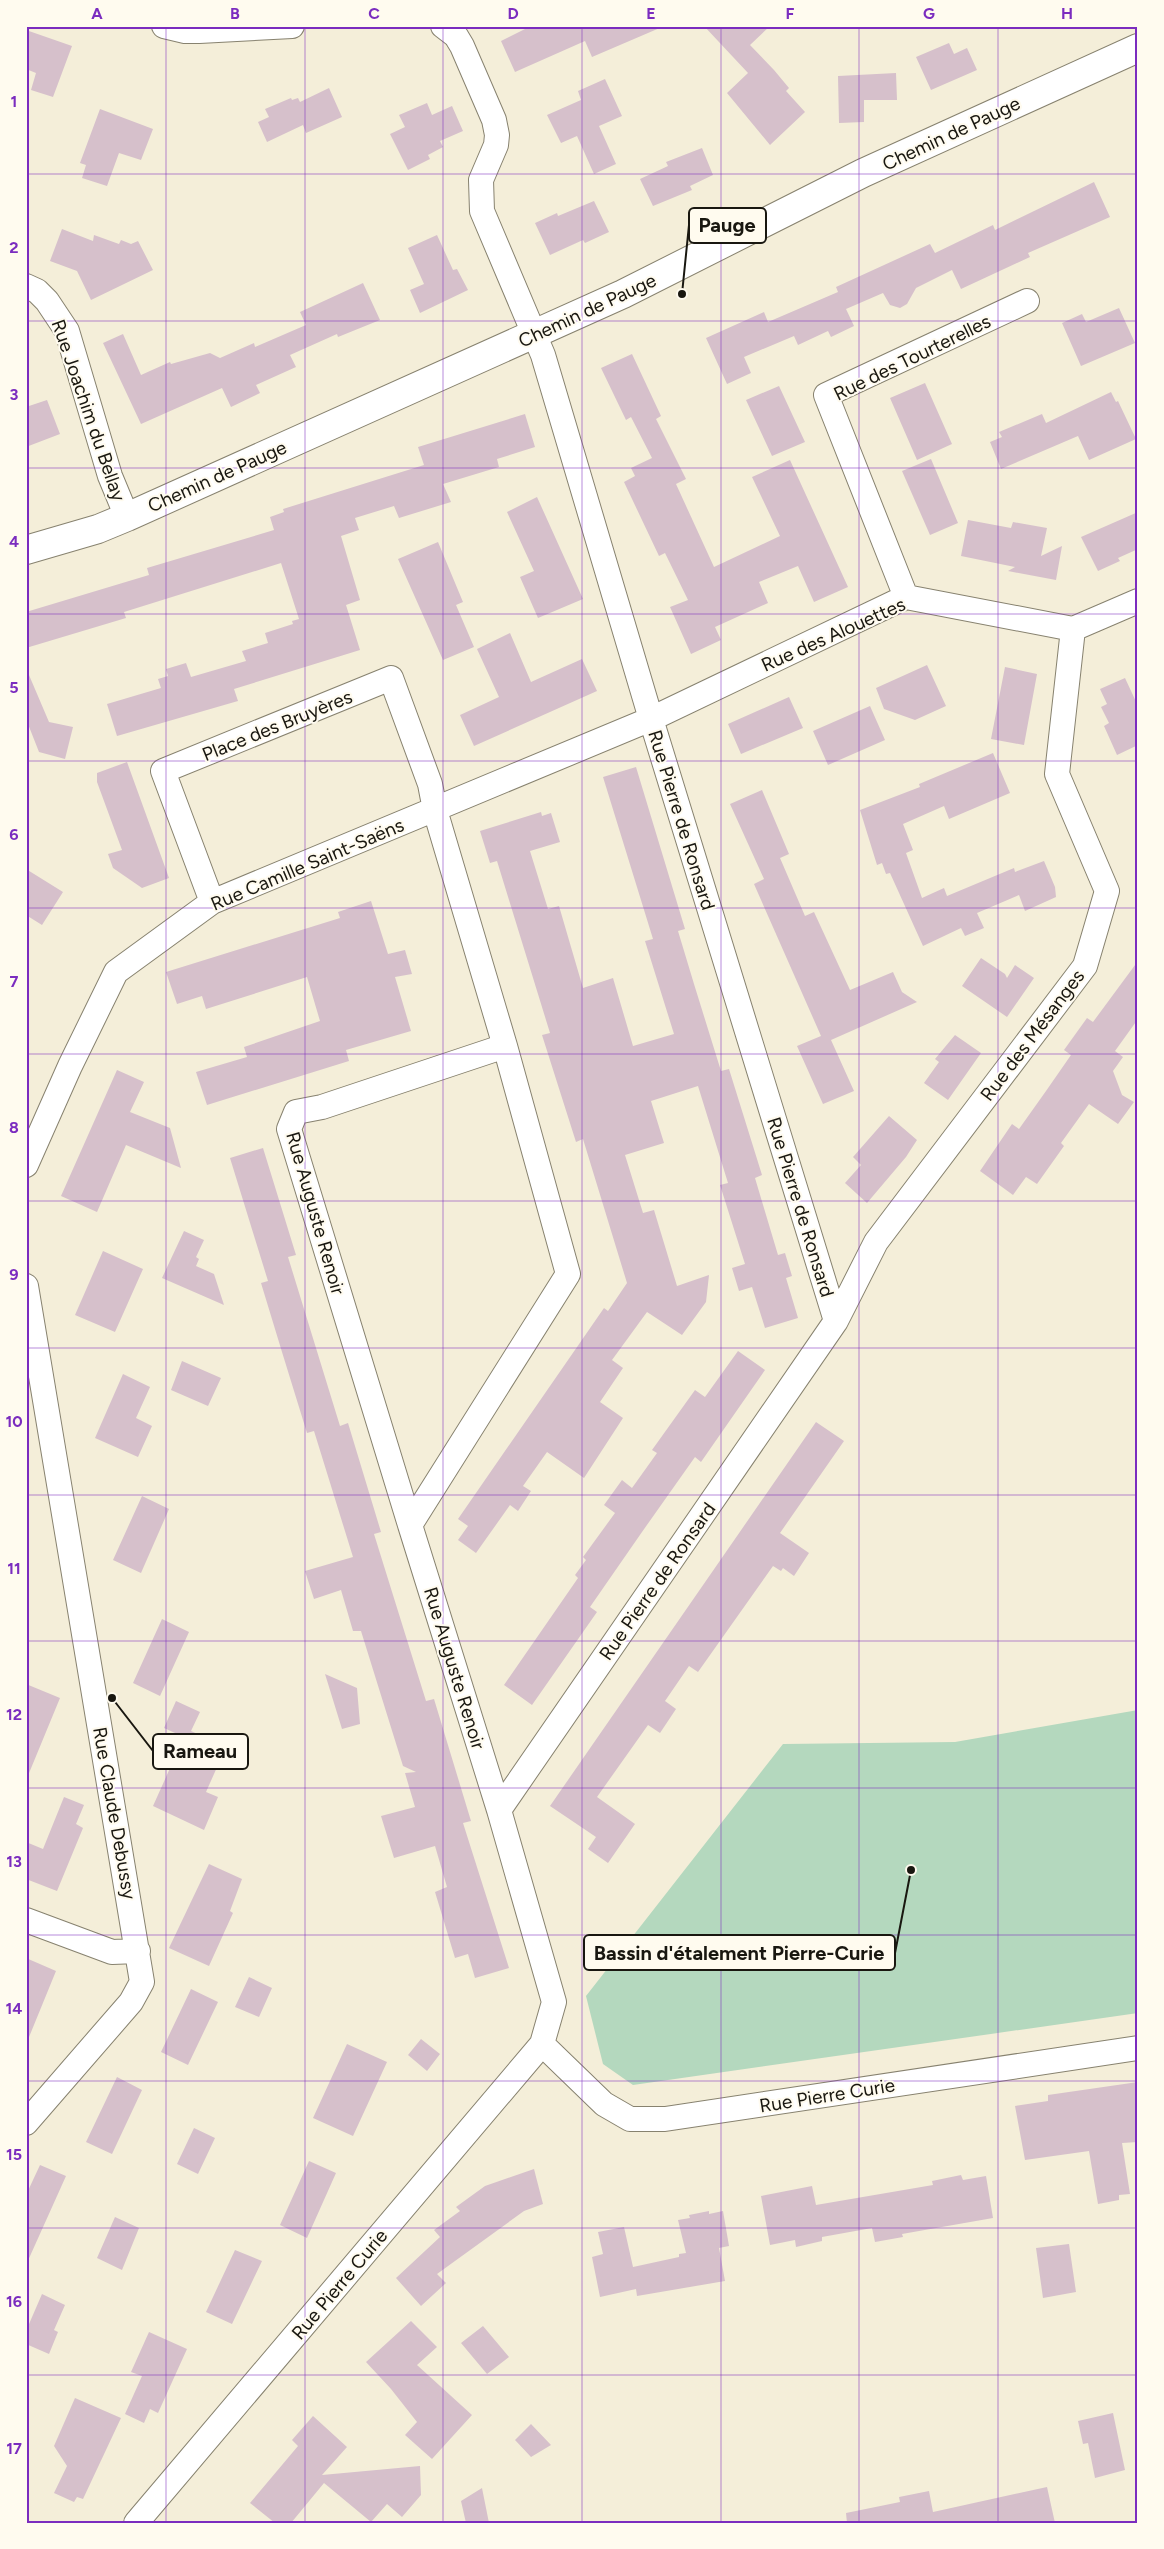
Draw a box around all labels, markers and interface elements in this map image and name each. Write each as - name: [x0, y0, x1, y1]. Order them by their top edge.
- text: A: [91, 4, 103, 23]
- text: B: [230, 4, 240, 23]
- text: C: [368, 4, 380, 23]
- text: D: [507, 4, 519, 23]
- text: E: [646, 4, 656, 23]
- text: F: [786, 4, 795, 23]
- text: G: [923, 4, 935, 23]
- text: H: [1061, 4, 1073, 23]
- street label: Chemin de Pauge: [879, 91, 1024, 175]
- text: 1: [11, 92, 17, 111]
- callout: Pauge: [689, 208, 766, 243]
- text: Pauge: [699, 213, 755, 237]
- text: 2: [9, 238, 19, 257]
- street label: Chemin de Pauge: [515, 268, 660, 352]
- street label: Rue des Tourterelles: [830, 309, 995, 405]
- street label: Rue Joachim du Bellay: [47, 316, 130, 504]
- text: 3: [10, 385, 19, 404]
- street label: Chemin de Pauge: [144, 436, 290, 517]
- text: 4: [9, 532, 19, 551]
- street label: Rue des Alouettes: [758, 592, 909, 677]
- text: 5: [9, 678, 19, 697]
- street label: Place des Bruyères: [199, 685, 356, 766]
- street label: Rue Pierre de Ronsard: [643, 727, 720, 913]
- street label: Rue Camille Saint-Saëns: [207, 813, 407, 916]
- text: 6: [9, 825, 19, 844]
- street label: Rue des Mésanges: [975, 965, 1089, 1106]
- text: 7: [10, 972, 19, 991]
- street label: Rue Pierre de Ronsard: [762, 1114, 839, 1300]
- text: 8: [9, 1118, 19, 1137]
- street label: Rue Auguste Renoir: [281, 1129, 350, 1298]
- text: 9: [9, 1265, 19, 1284]
- text: 10: [5, 1412, 23, 1431]
- street label: Rue Pierre de Ronsard: [594, 1498, 720, 1665]
- text: 11: [7, 1559, 21, 1578]
- street label: Rue Auguste Renoir: [419, 1584, 490, 1753]
- text: 12: [6, 1705, 22, 1724]
- street label: Rue Claude Debussy: [88, 1725, 141, 1901]
- callout: Rameau: [153, 1734, 248, 1769]
- text: Rameau: [163, 1739, 237, 1763]
- text: 13: [6, 1852, 22, 1871]
- callout: Bassin d'étalement Pierre-Curie: [584, 1935, 895, 1970]
- text: Bassin d'étalement Pierre-Curie: [594, 1941, 884, 1965]
- text: 14: [6, 1999, 22, 2018]
- street label: Rue Pierre Curie: [758, 2073, 896, 2118]
- text: 15: [6, 2145, 22, 2164]
- street label: Rue Pierre Curie: [287, 2225, 392, 2344]
- text: 16: [6, 2292, 22, 2311]
- text: 17: [6, 2439, 22, 2458]

